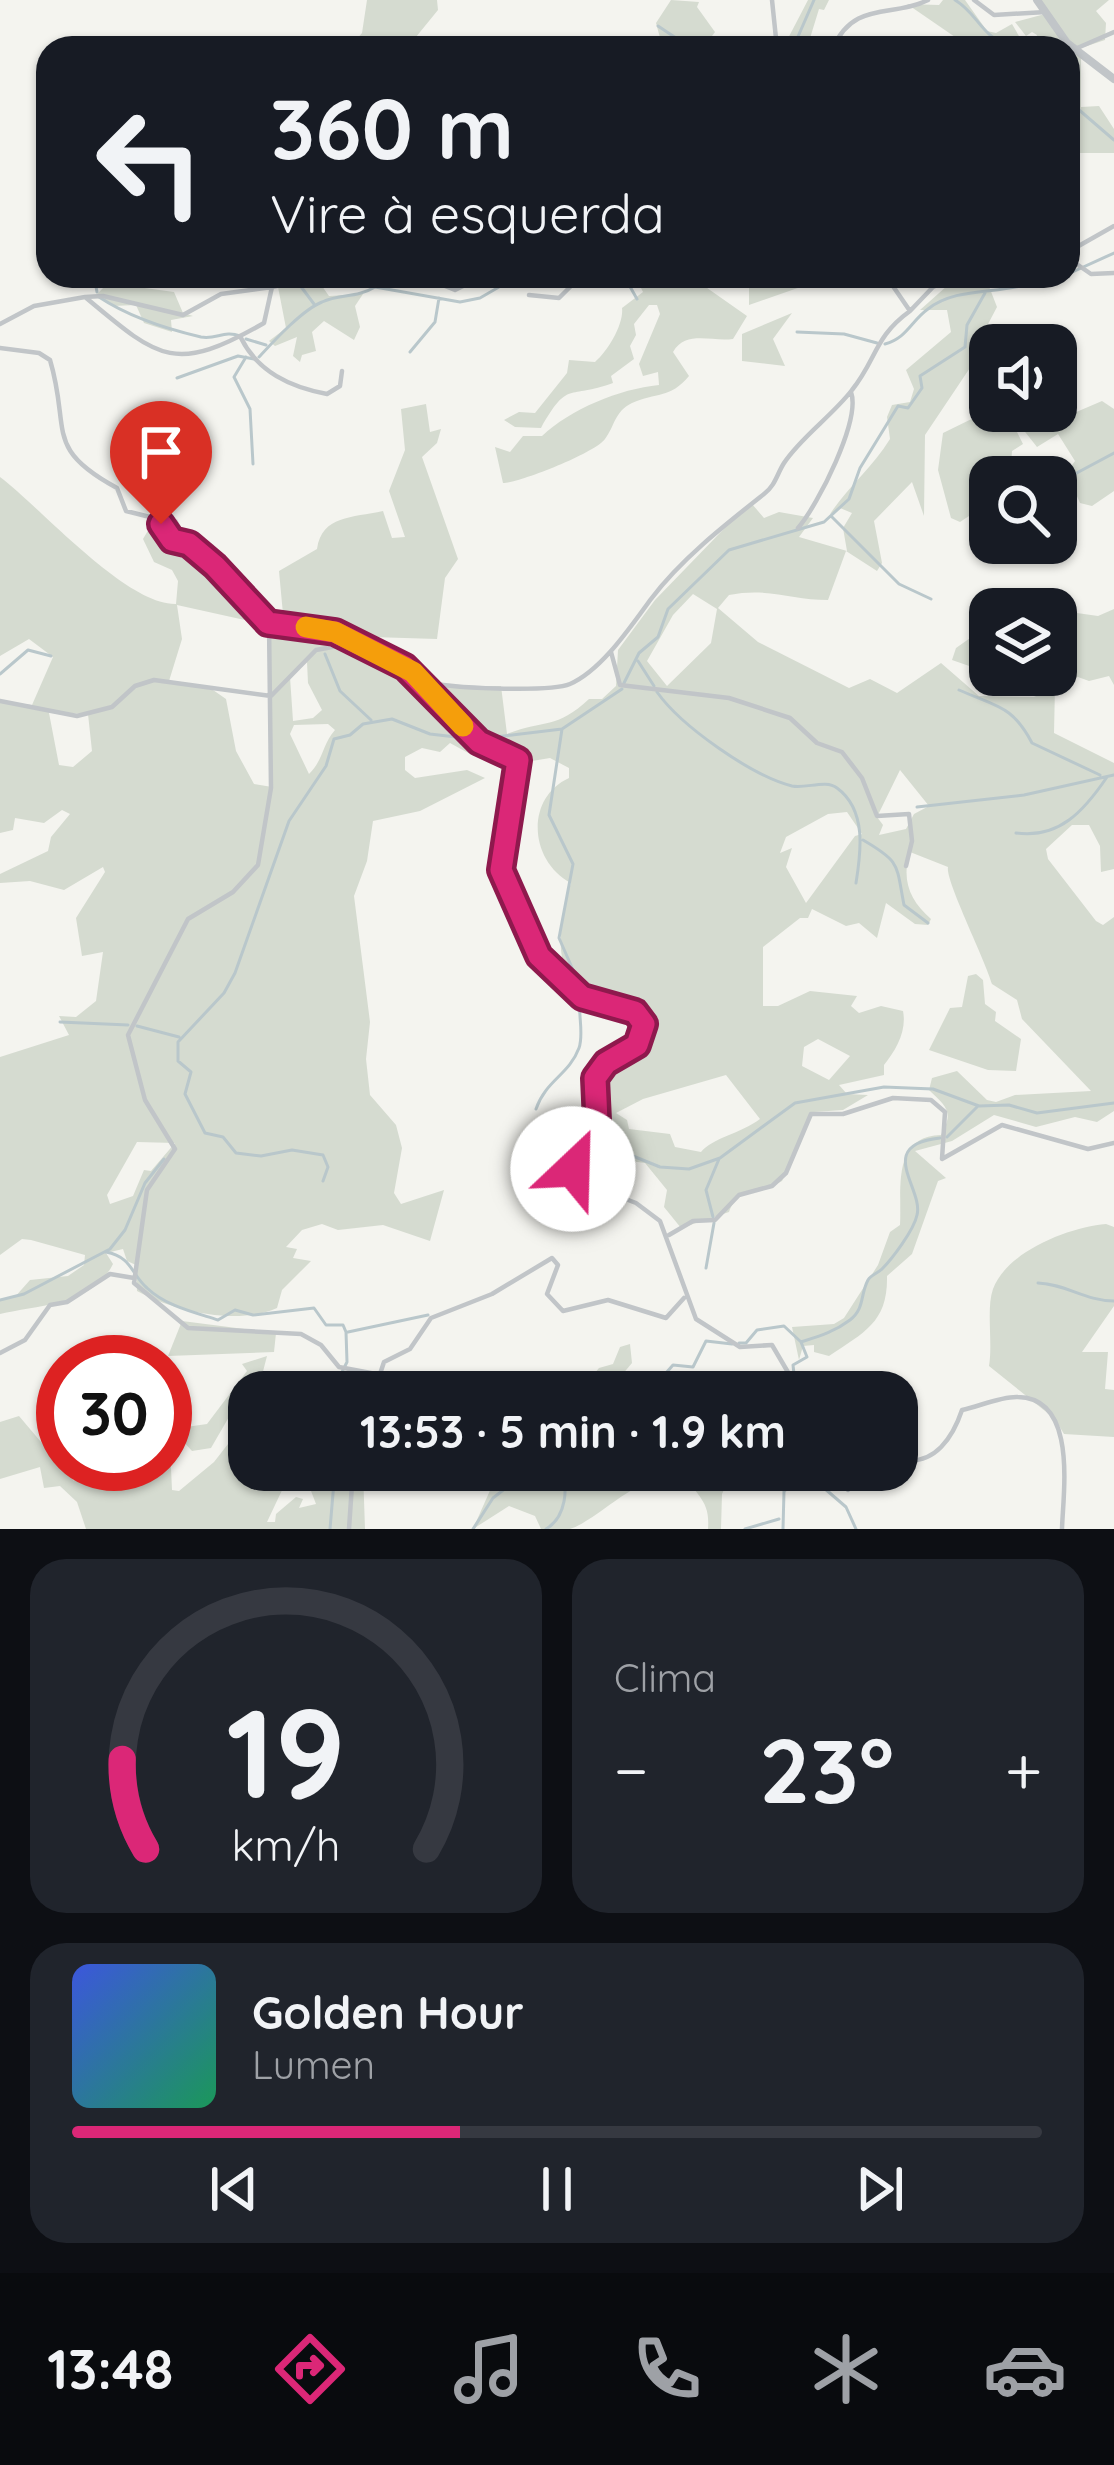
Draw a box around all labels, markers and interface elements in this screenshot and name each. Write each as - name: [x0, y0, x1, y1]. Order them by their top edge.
- text: 360 m: [270, 75, 514, 180]
- icon: left: [72, 84, 228, 240]
- text: Vire à esquerda: [270, 179, 665, 247]
- map controls: [969, 324, 1077, 696]
- button: sound: [969, 324, 1077, 432]
- pin: [110, 401, 212, 524]
- icon: arrive: [128, 419, 194, 485]
- button: search: [969, 456, 1077, 564]
- button: layers: [969, 588, 1077, 696]
- position arrow: [510, 1106, 636, 1232]
- speed limit sign: 30: [36, 1335, 192, 1491]
- text: 13:53 · 5 min · 1.9 km: [360, 1403, 786, 1459]
- text: Clima: [614, 1653, 716, 1702]
- text: 19: [226, 1673, 346, 1829]
- text: 23°: [759, 1713, 894, 1826]
- text: −: [614, 1728, 648, 1811]
- text: +: [1005, 1728, 1042, 1811]
- text: km/h: [232, 1818, 340, 1872]
- text: Golden Hour: [252, 1984, 524, 2040]
- text: Lumen: [252, 2040, 375, 2089]
- icon: previous: [201, 2156, 267, 2222]
- icon: pause: [524, 2156, 590, 2222]
- icon: next: [847, 2156, 913, 2222]
- icon: directions: [268, 2327, 352, 2411]
- icon: music: [447, 2327, 531, 2411]
- icon: phone: [625, 2327, 709, 2411]
- icon: climate: [804, 2327, 888, 2411]
- icon: car: [983, 2327, 1067, 2411]
- text: 13:48: [47, 2335, 173, 2403]

